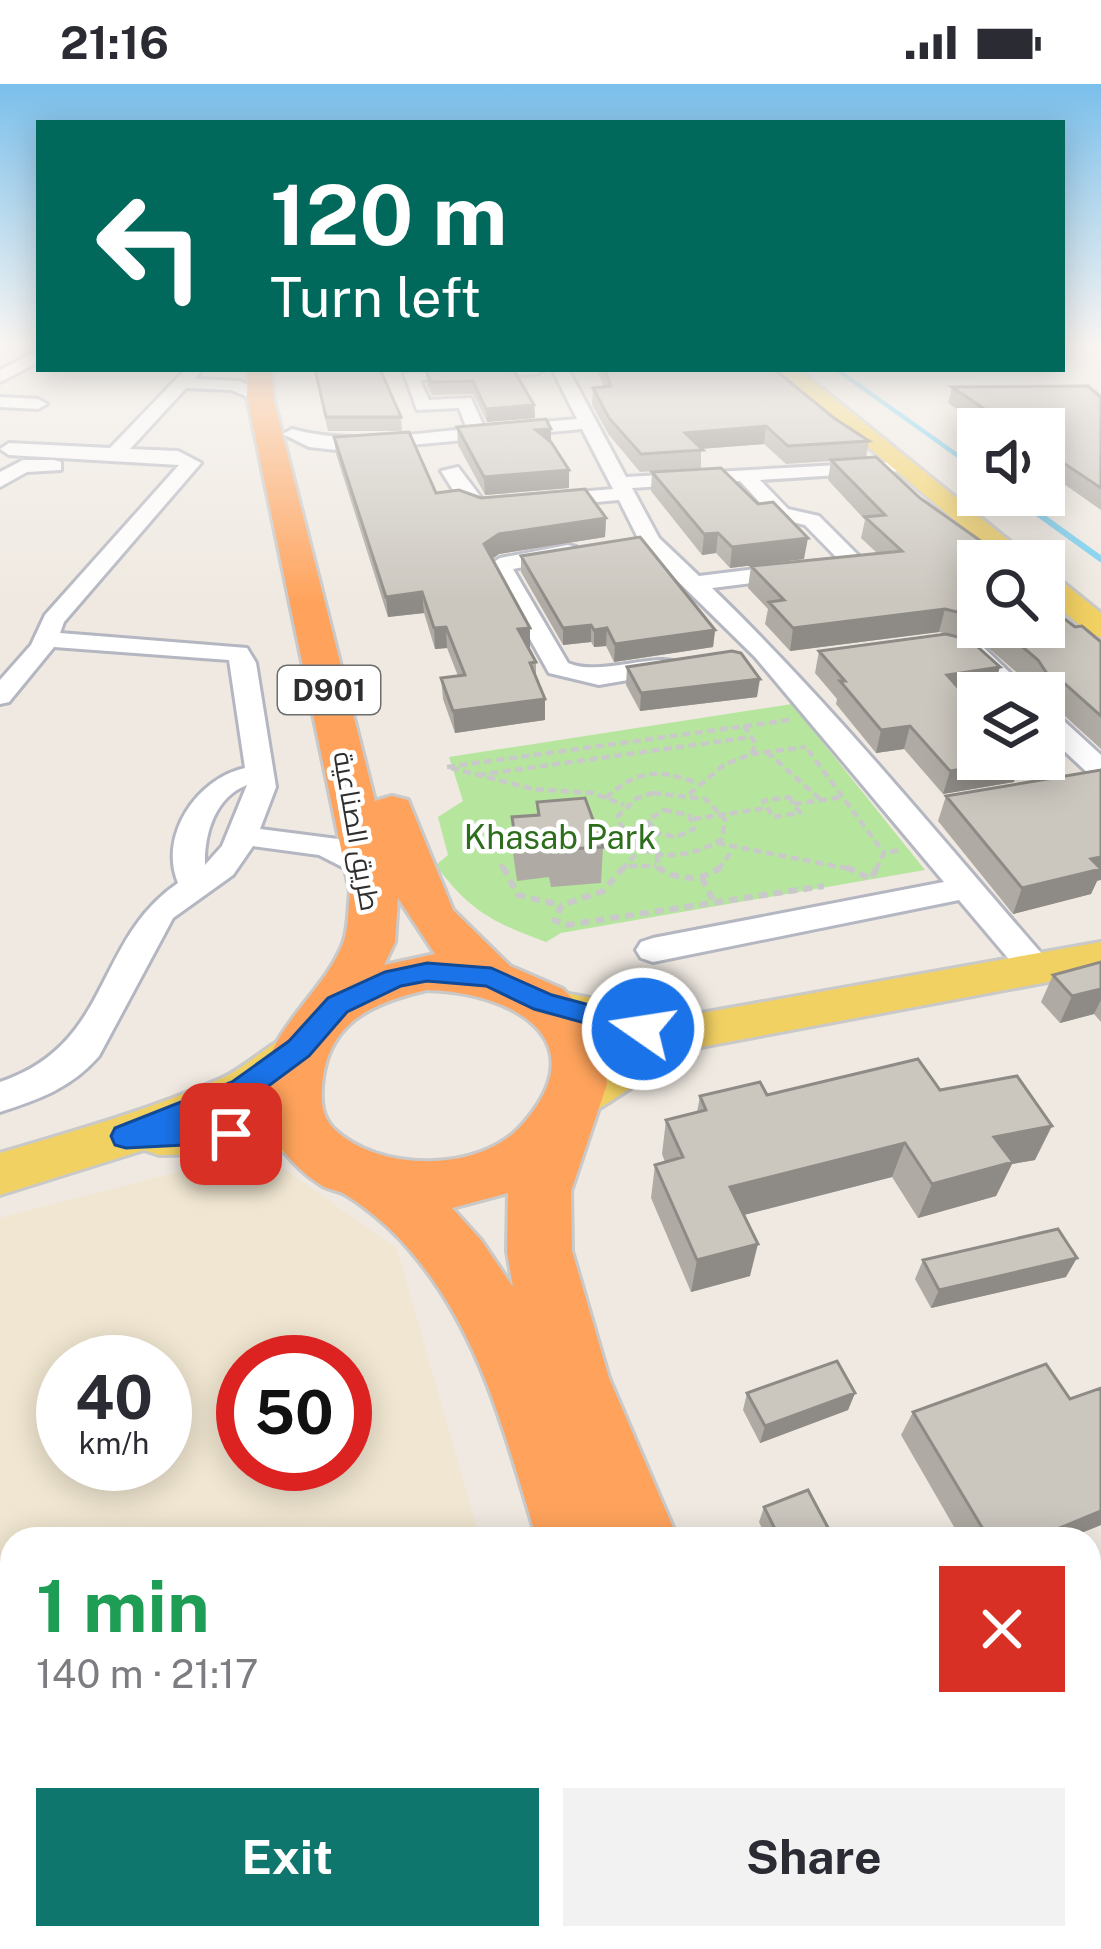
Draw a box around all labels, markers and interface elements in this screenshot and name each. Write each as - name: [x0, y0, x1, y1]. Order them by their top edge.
- text: 21:16: [60, 16, 169, 69]
- text: 120 m: [270, 165, 508, 264]
- icon: left: [72, 168, 228, 324]
- text: Turn left: [270, 266, 481, 329]
- map controls: [957, 408, 1065, 780]
- button: sound: [957, 408, 1065, 516]
- button: search: [957, 540, 1065, 648]
- road number: D901: [278, 666, 380, 714]
- button: layers: [957, 672, 1065, 780]
- street label: طريق الصناعية: [326, 749, 387, 913]
- park label: Khasab Park: [464, 818, 656, 856]
- position arrow: [580, 966, 706, 1092]
- pin: [180, 1083, 282, 1185]
- icon: arrive: [198, 1101, 264, 1167]
- speed limit sign: 50: [216, 1335, 372, 1491]
- text: 40: [75, 1362, 153, 1433]
- text: km/h: [79, 1425, 149, 1461]
- text: 1 min: [36, 1564, 210, 1648]
- button: close: [939, 1566, 1065, 1692]
- text: 140 m · 21:17: [36, 1651, 258, 1697]
- button: Exit: [36, 1788, 539, 1926]
- button: Share: [563, 1788, 1065, 1926]

